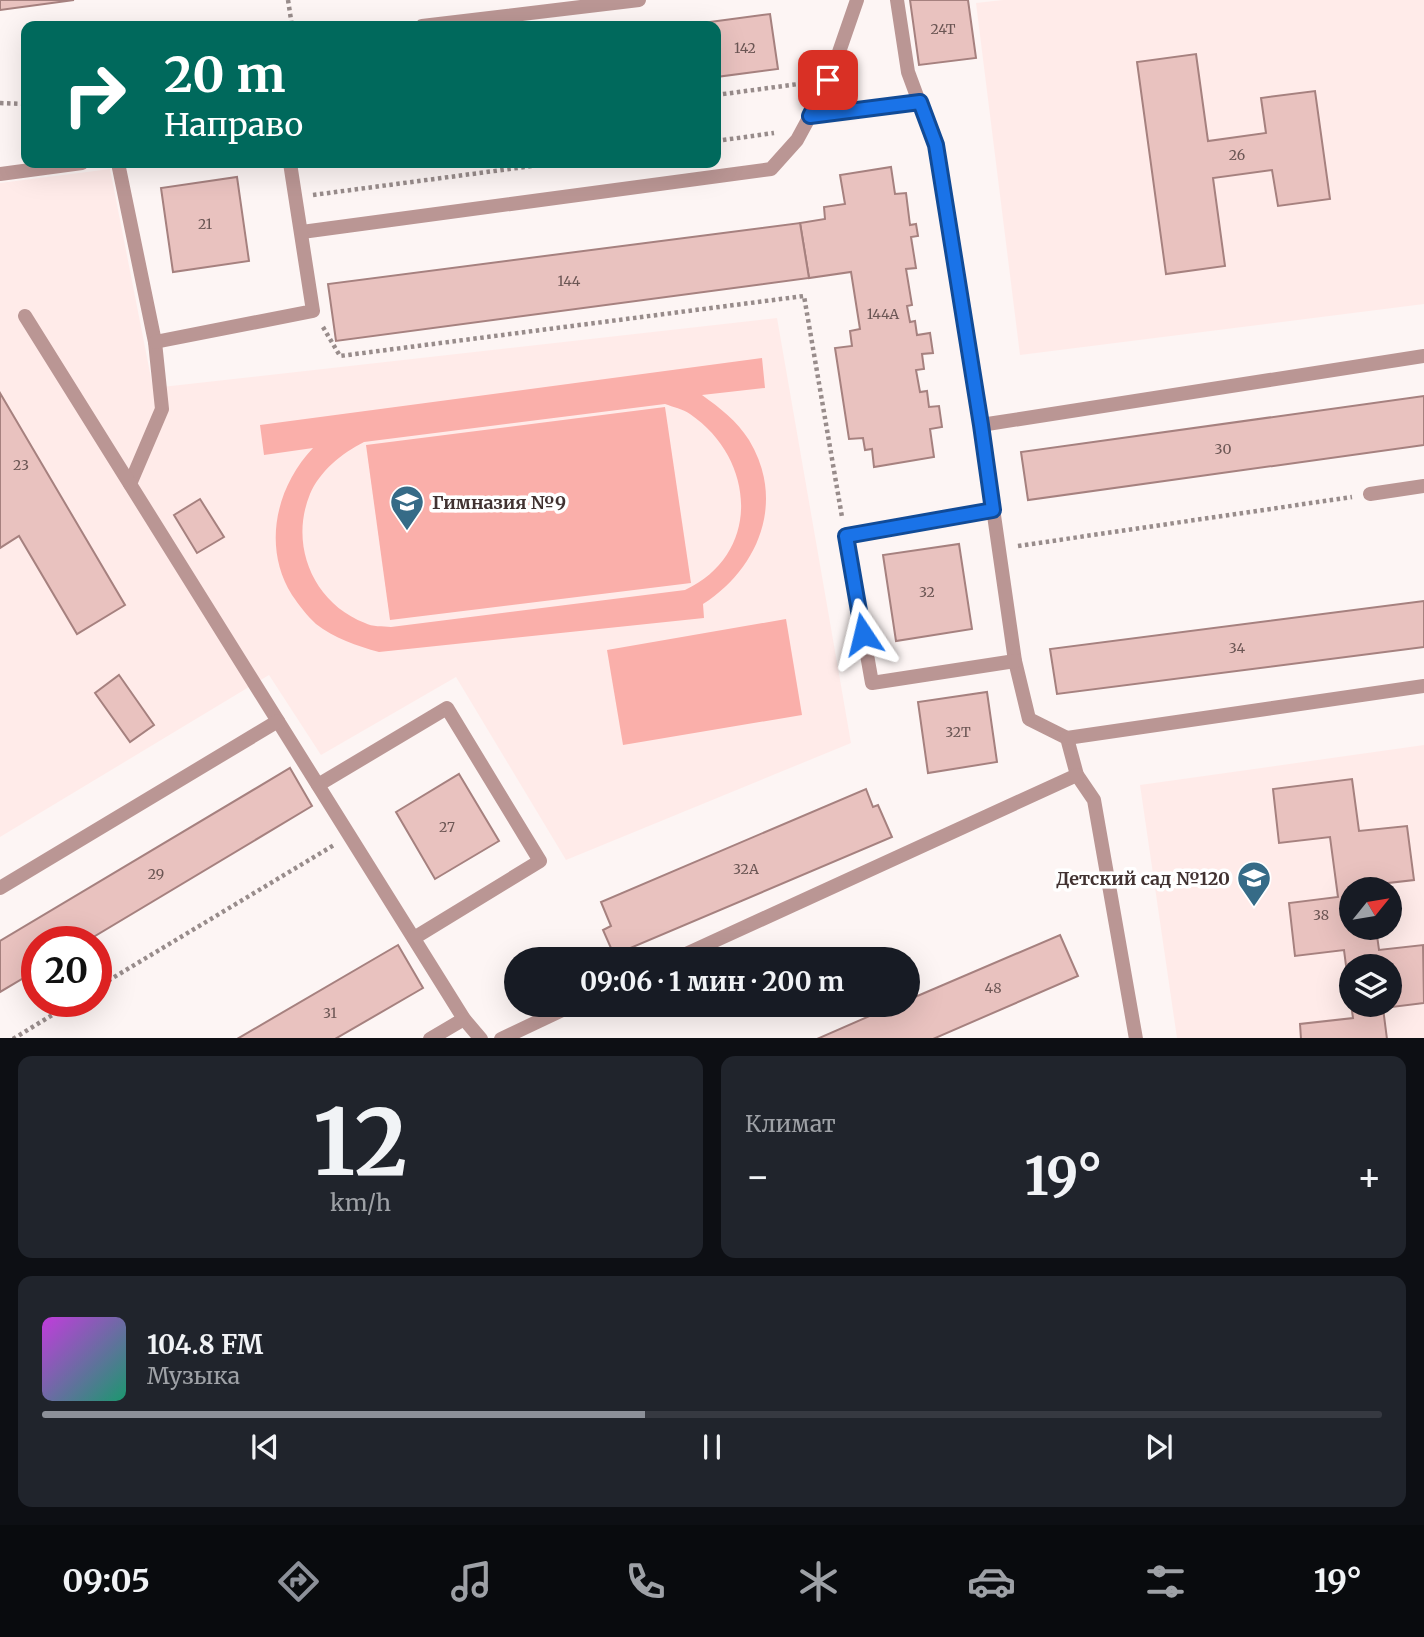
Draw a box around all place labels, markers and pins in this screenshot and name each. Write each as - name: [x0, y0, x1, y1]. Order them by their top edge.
- pin: [798, 50, 858, 110]
- school or university icon: Гимназия №9: [388, 483, 426, 532]
- place label: Гимназия №9: [432, 491, 566, 514]
- school or university icon: Детский сад №120: [1235, 859, 1273, 908]
- place label: Детский сад №120: [1056, 867, 1230, 890]

